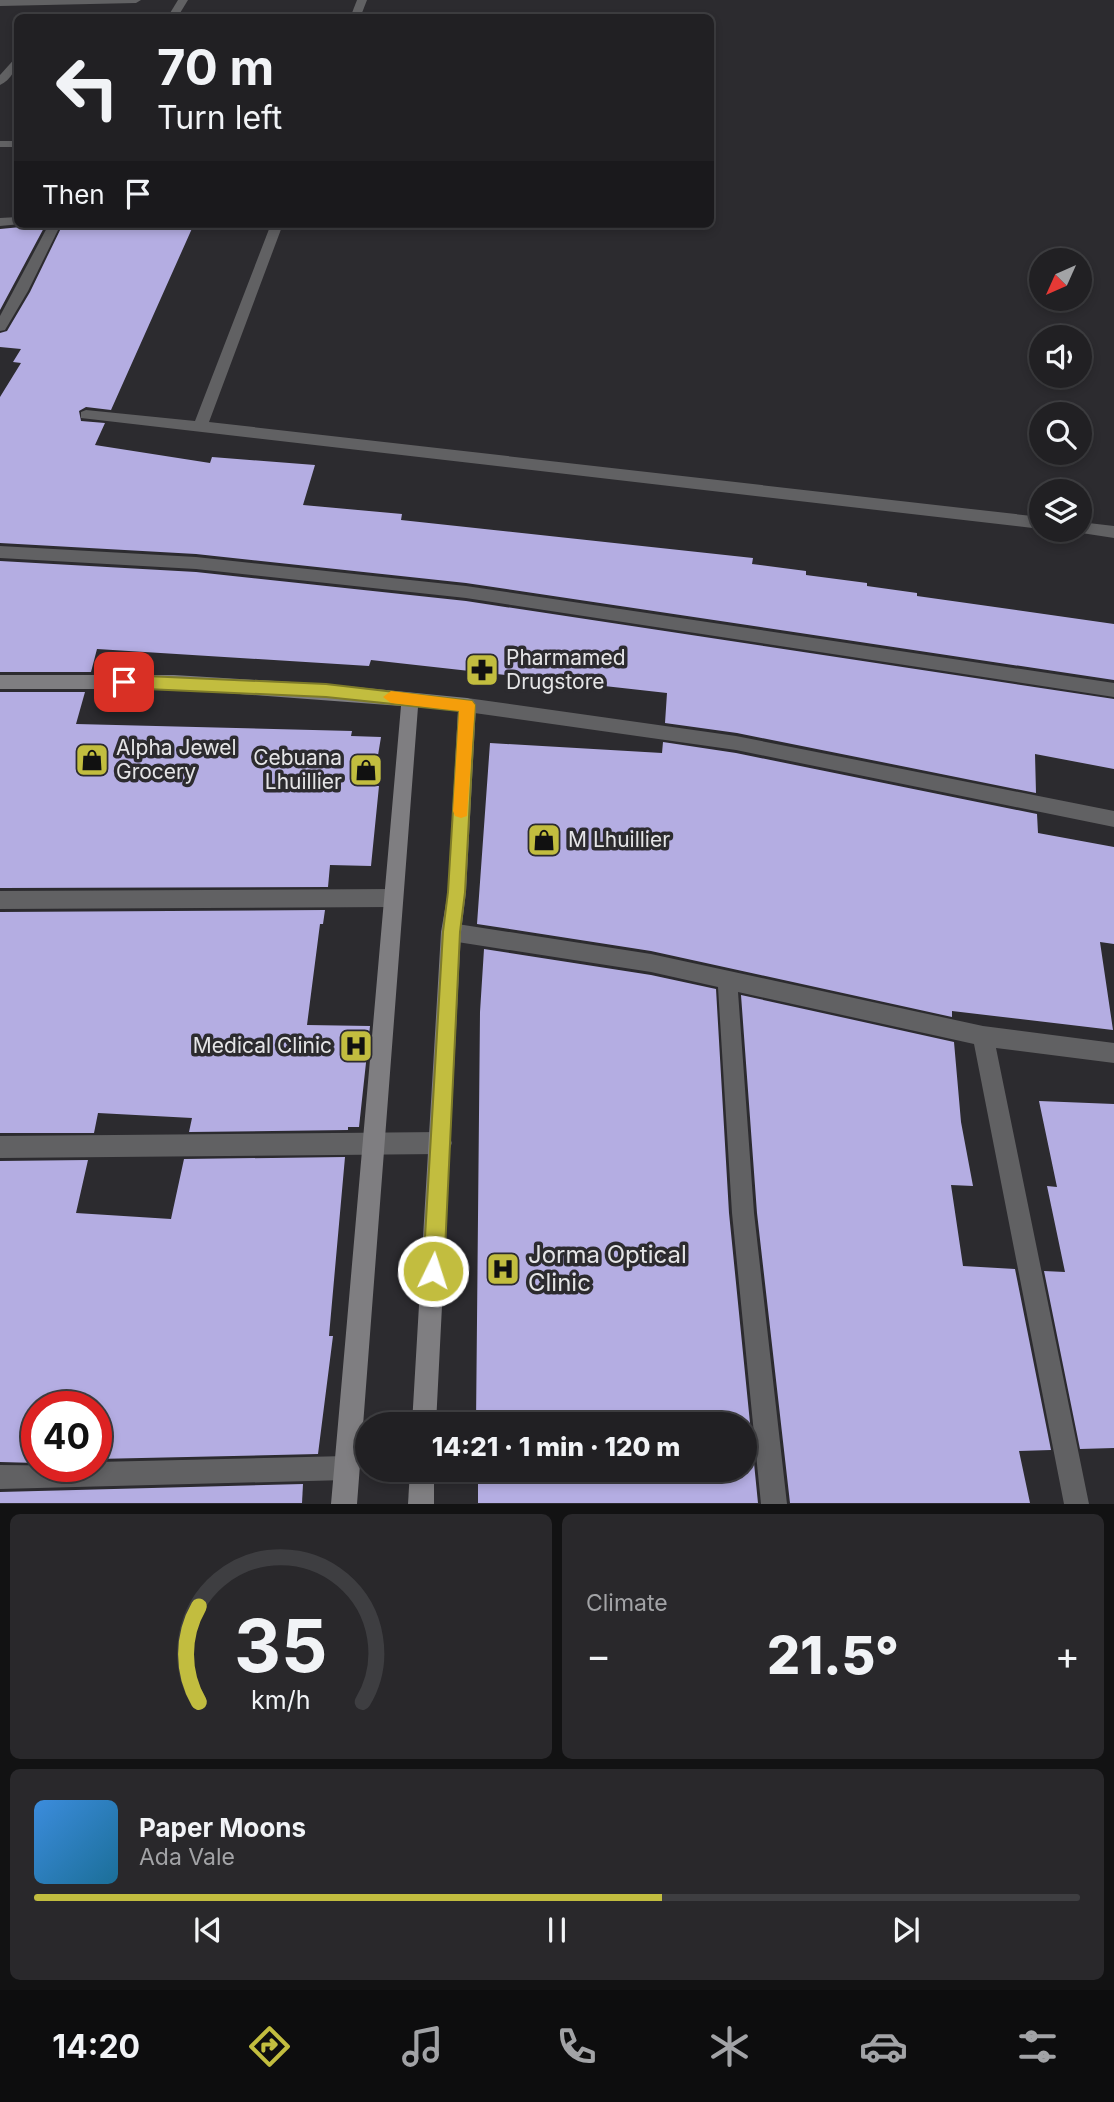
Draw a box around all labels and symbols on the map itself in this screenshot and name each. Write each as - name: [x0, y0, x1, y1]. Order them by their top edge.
- north arrow: [1029, 248, 1092, 312]
- place label: Pharmamed Drugstore: [506, 645, 626, 694]
- pharmacy icon: Pharmamed Drugstore: [463, 651, 501, 689]
- pin: [94, 652, 154, 712]
- place label: Alpha Jewel Grocery: [116, 735, 237, 784]
- shop icon: Alpha Jewel Grocery: [73, 741, 111, 779]
- place label: Cebuana Lhuillier: [253, 745, 342, 794]
- shop icon: Cebuana Lhuillier: [347, 751, 385, 789]
- shop icon: M Lhuillier: [525, 821, 563, 859]
- place label: M Lhuillier: [568, 827, 670, 852]
- hospital icon: Medical Clinic: [337, 1027, 375, 1065]
- place label: Medical Clinic: [193, 1033, 332, 1058]
- position arrow: [396, 1234, 470, 1308]
- place label: Jorma Optical Clinic: [528, 1240, 687, 1297]
- hospital icon: Jorma Optical Clinic: [484, 1250, 522, 1288]
- speed limit sign: 40: [21, 1391, 112, 1482]

